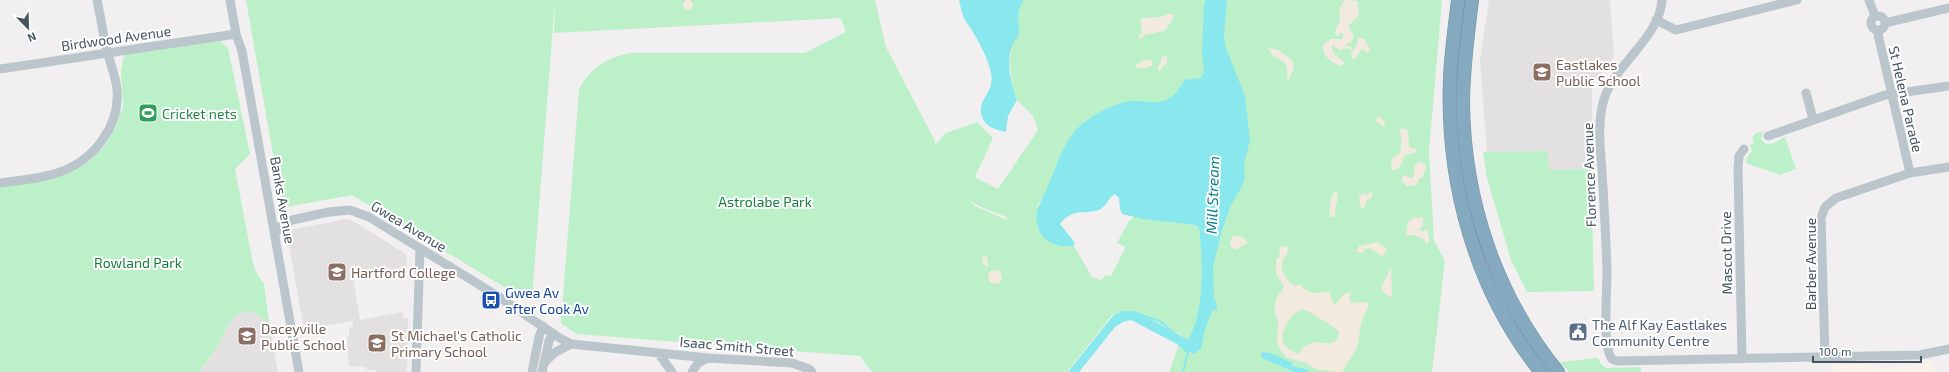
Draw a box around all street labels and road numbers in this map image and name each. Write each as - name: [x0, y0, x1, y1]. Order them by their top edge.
- street label: Birdwood Avenue: [60, 22, 172, 54]
- street label: St Helena Parade: [1886, 44, 1926, 154]
- street label: Florence Avenue: [1579, 122, 1599, 228]
- street label: Banks Avenue: [267, 155, 299, 245]
- street label: Gwea Avenue: [368, 197, 450, 255]
- street label: Mascot Drive: [1717, 211, 1735, 295]
- street label: Barber Avenue: [1802, 218, 1819, 310]
- street label: Isaac Smith Street: [679, 333, 795, 359]

